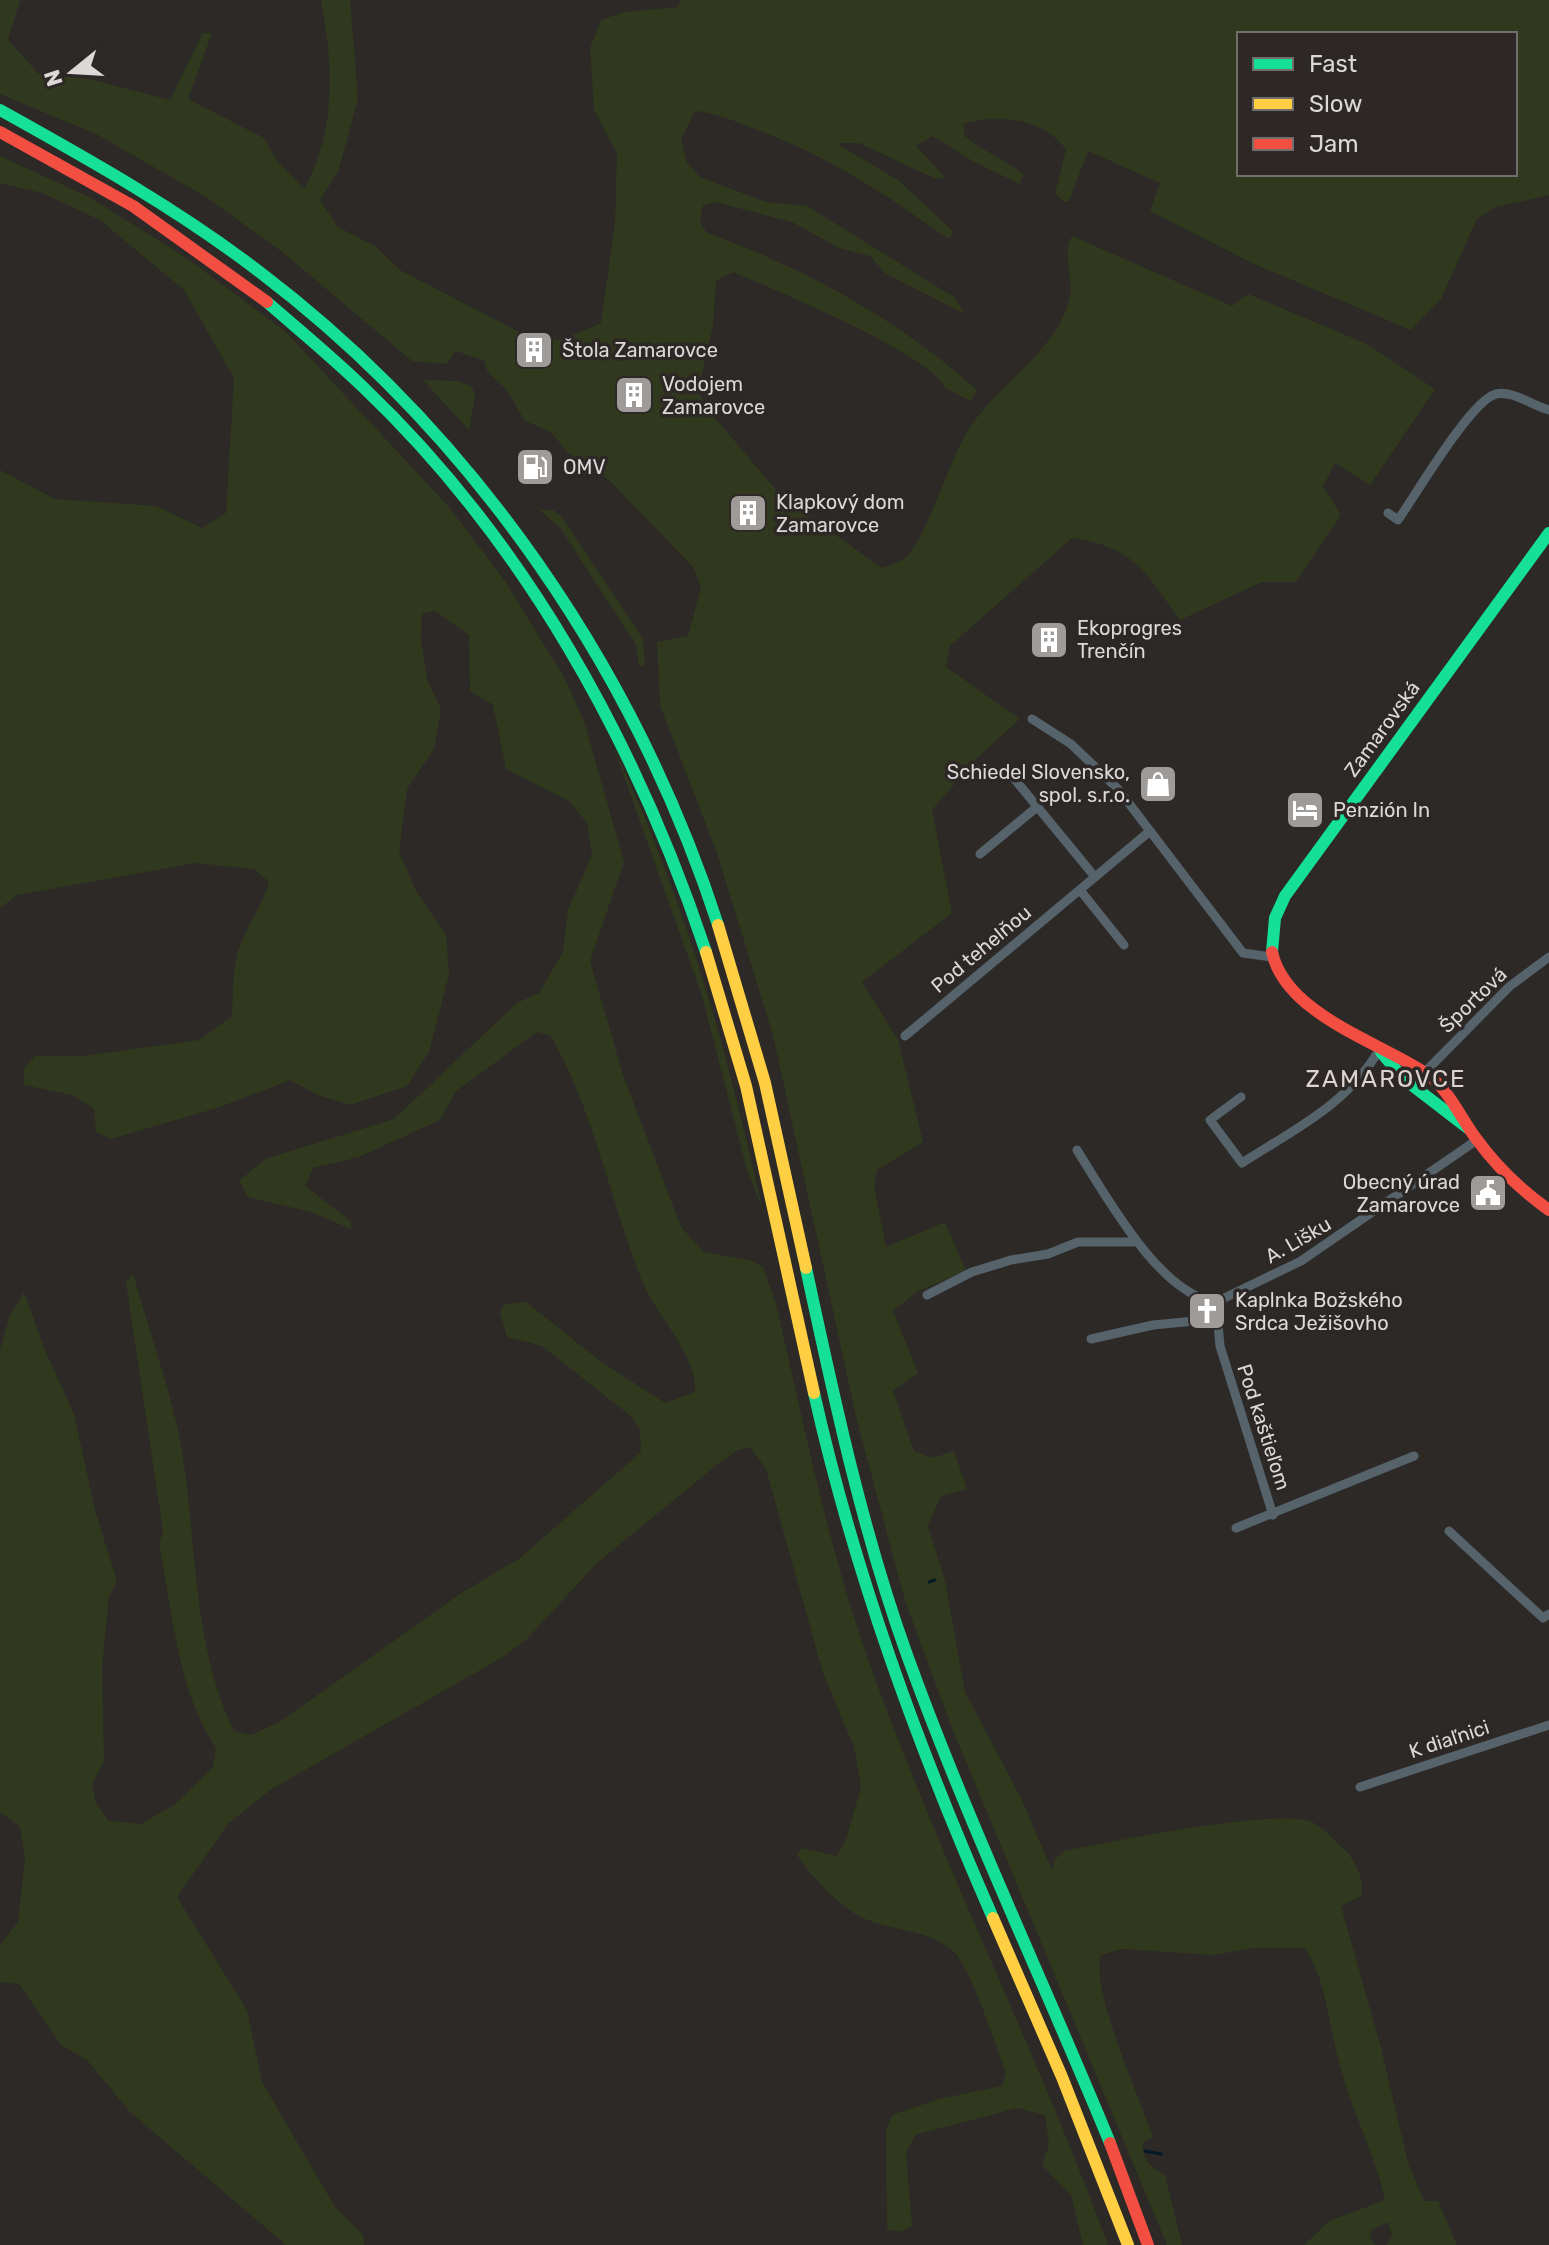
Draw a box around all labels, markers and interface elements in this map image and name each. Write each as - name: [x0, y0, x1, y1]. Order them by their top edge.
- north arrow: [32, 32, 112, 112]
- legend: [1237, 32, 1517, 176]
- text: Fast: [1309, 50, 1357, 78]
- text: N: [38, 66, 69, 90]
- text: Slow: [1309, 90, 1362, 118]
- text: Jam: [1309, 130, 1359, 158]
- building icon: Štola Zamarovce: [513, 329, 555, 371]
- place label: Štola Zamarovce: [562, 338, 718, 362]
- place label: Vodojem Zamarovce: [662, 372, 765, 419]
- building icon: Vodojem Zamarovce: [613, 374, 655, 416]
- fuel station icon: OMV: [514, 446, 556, 488]
- place label: OMV: [563, 455, 606, 479]
- place label: Klapkový dom Zamarovce: [776, 490, 904, 537]
- building icon: Klapkový dom Zamarovce: [727, 492, 769, 534]
- place label: Ekoprogres Trenčín: [1077, 616, 1182, 663]
- building icon: Ekoprogres Trenčín: [1028, 619, 1070, 661]
- street label: Zamarovská: [1339, 676, 1425, 782]
- place label: Schiedel Slovensko, spol. s.r.o.: [947, 760, 1130, 807]
- shop icon: Schiedel Slovensko, spol. s.r.o.: [1137, 763, 1179, 805]
- hotel icon: Penzión In: [1284, 789, 1326, 831]
- place label: Penzión In: [1333, 798, 1430, 822]
- street label: Pod tehelňou: [926, 900, 1036, 998]
- street label: Športová: [1434, 962, 1512, 1038]
- district label: ZAMAROVCE: [1306, 1065, 1466, 1093]
- place label: Obecný úrad Zamarovce: [1343, 1170, 1460, 1217]
- public building icon: Obecný úrad Zamarovce: [1467, 1172, 1509, 1214]
- street label: A. Lišku: [1261, 1212, 1335, 1268]
- place label: Kaplnka Božského Srdca Ježišovho: [1235, 1288, 1403, 1335]
- church icon: Kaplnka Božského Srdca Ježišovho: [1186, 1290, 1228, 1332]
- street label: Pod kaštieľom: [1232, 1361, 1296, 1493]
- street label: K diaľnici: [1406, 1715, 1492, 1763]

